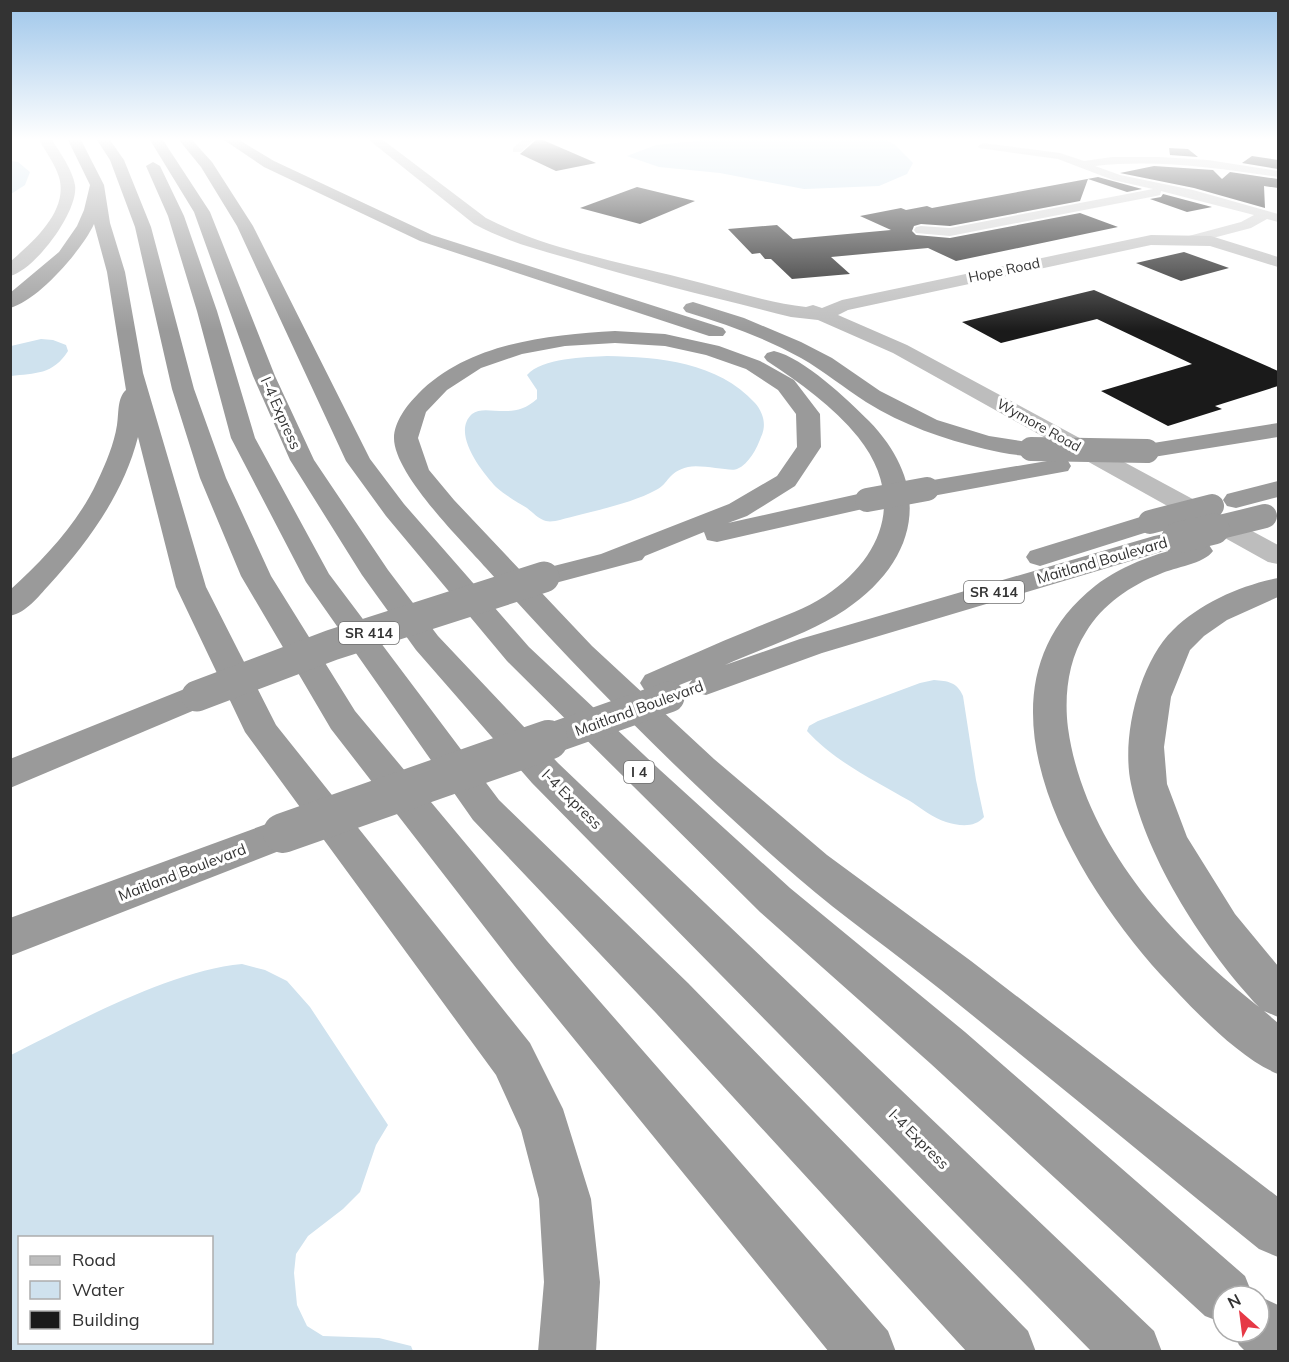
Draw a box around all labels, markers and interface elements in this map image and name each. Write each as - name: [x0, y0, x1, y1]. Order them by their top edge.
- street label: Hope Road: [967, 254, 1041, 286]
- street label: I-4 Express: [257, 374, 305, 452]
- street label: Wymore Road: [994, 394, 1084, 456]
- street label: Maitland Boulevard: [1034, 532, 1170, 588]
- road number: SR 414: [964, 581, 1024, 603]
- road number: SR 414: [339, 622, 399, 644]
- street label: Maitland Boulevard: [572, 676, 706, 740]
- road number: I 4: [624, 761, 654, 783]
- street label: I-4 Express: [538, 765, 606, 833]
- street label: Maitland Boulevard: [115, 839, 249, 905]
- street label: I-4 Express: [885, 1105, 953, 1173]
- legend: [18, 1236, 213, 1344]
- text: Road: [72, 1248, 116, 1271]
- text: Water: [72, 1278, 125, 1301]
- north arrow: [1211, 1284, 1271, 1344]
- text: N: [1224, 1289, 1244, 1312]
- text: Building: [72, 1308, 140, 1331]

